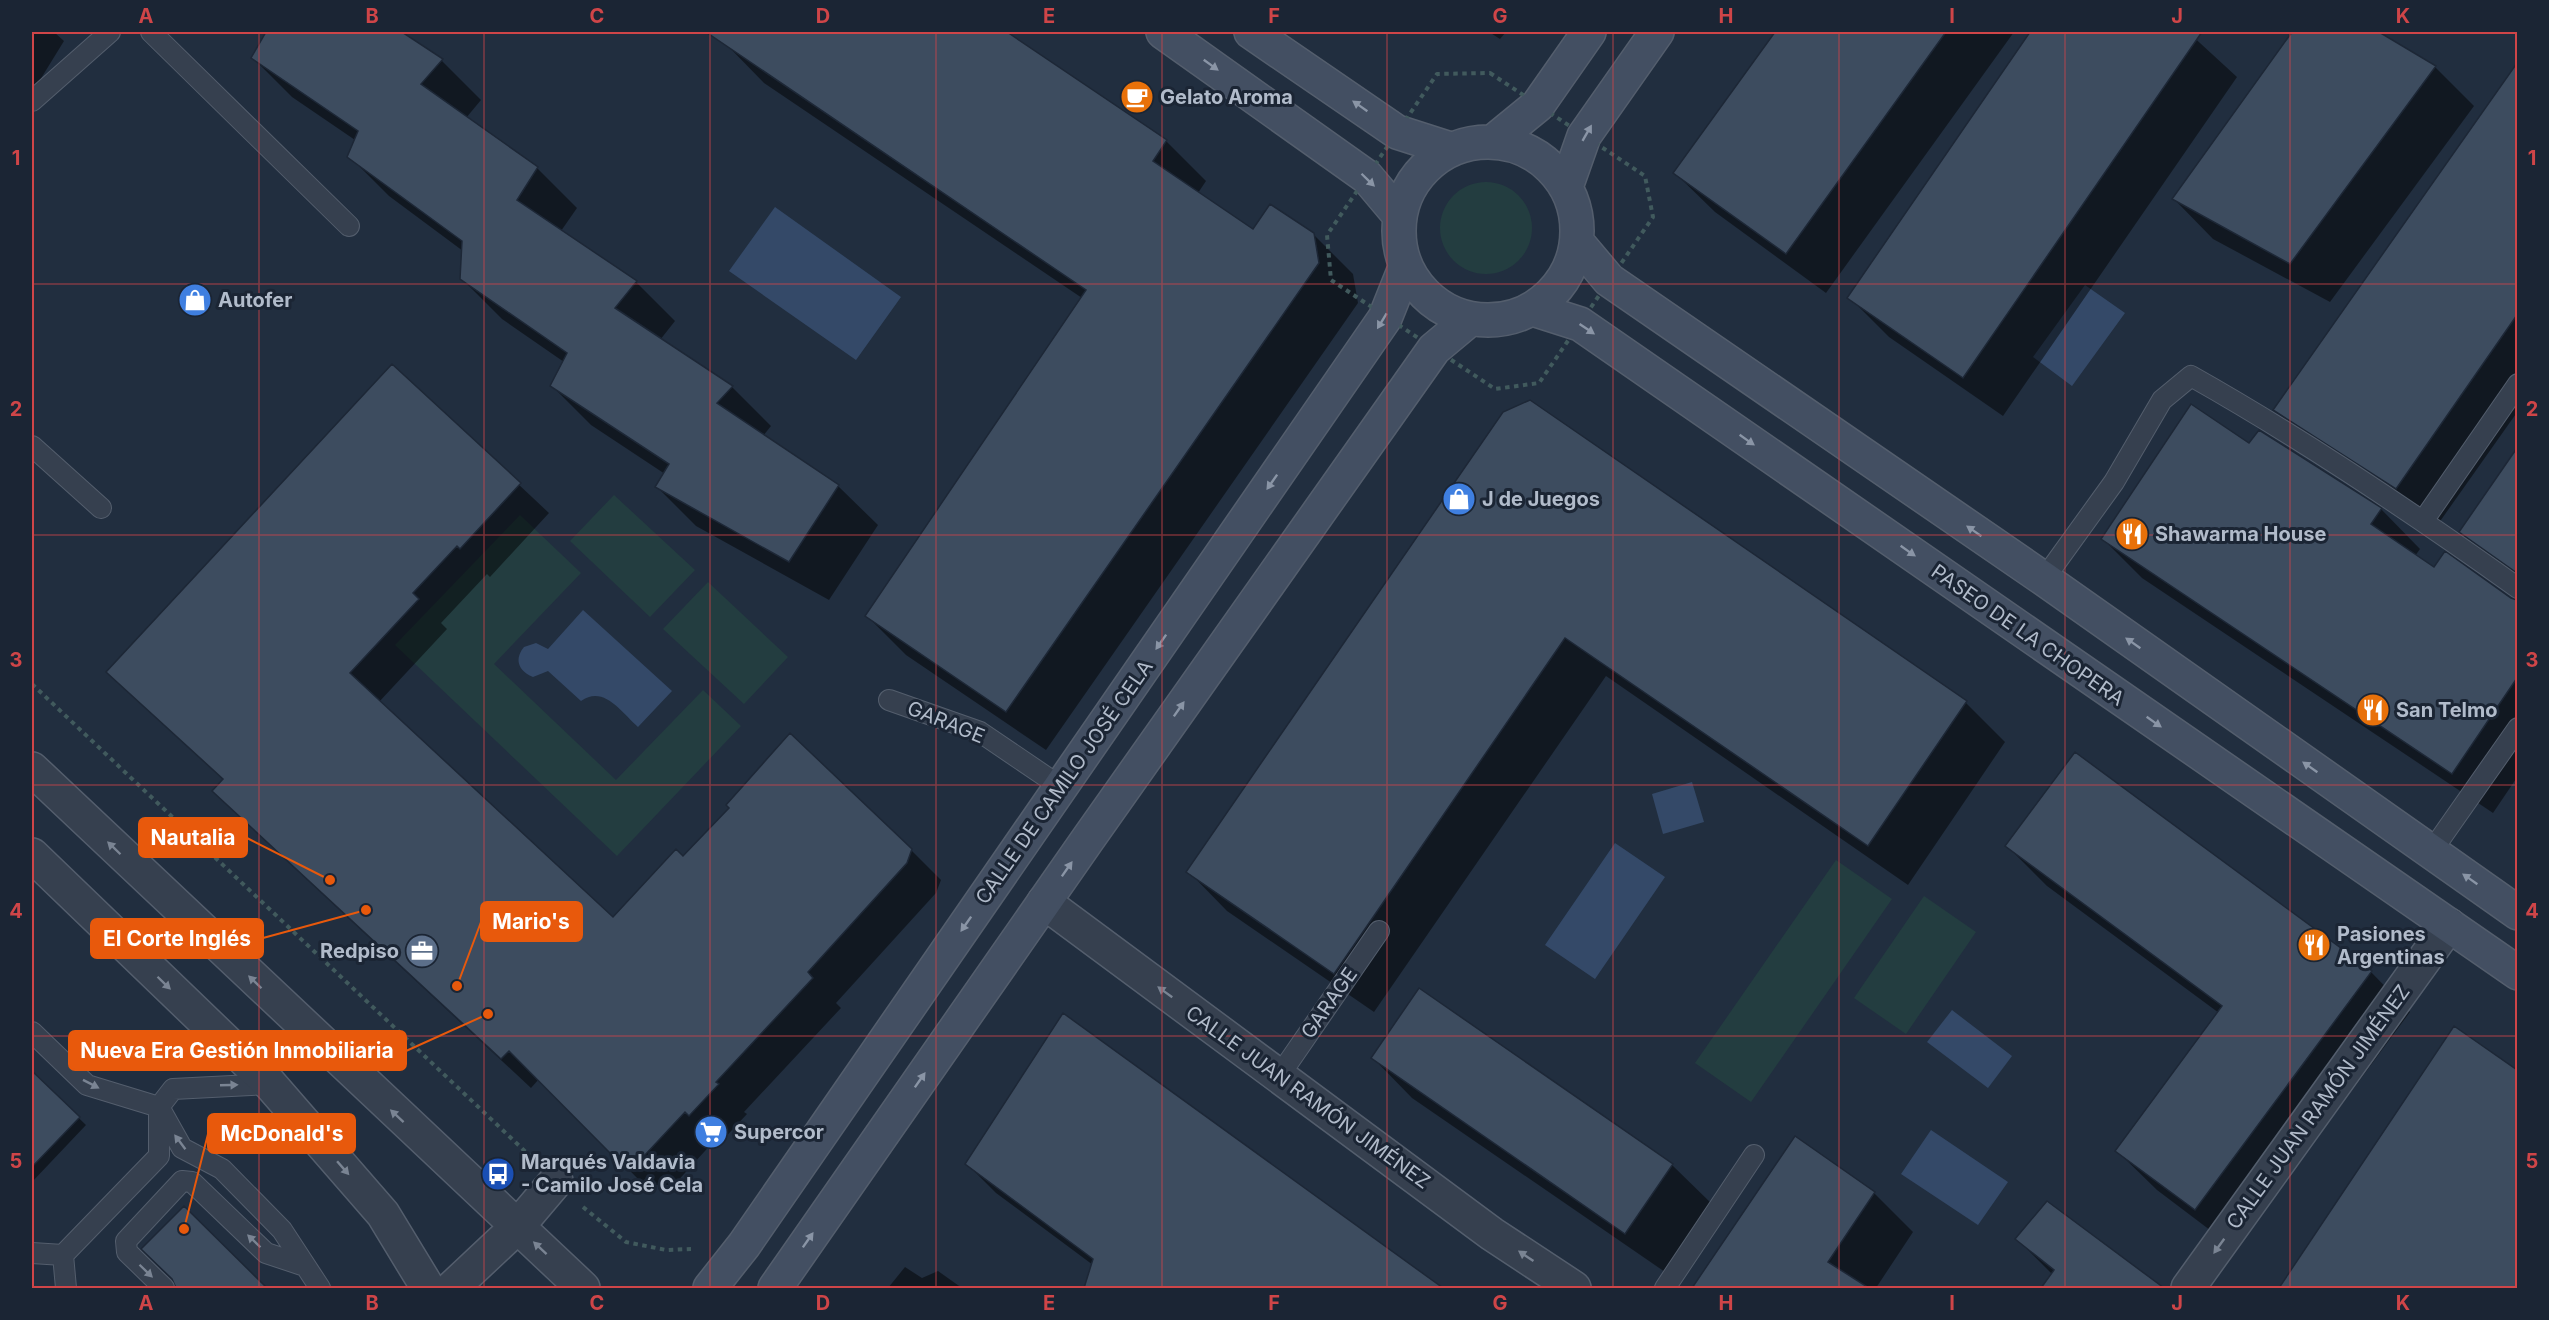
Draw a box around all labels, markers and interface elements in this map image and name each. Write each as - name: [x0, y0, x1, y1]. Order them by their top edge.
- text: A: [139, 4, 154, 28]
- text: B: [365, 4, 379, 28]
- text: C: [590, 4, 604, 28]
- text: D: [816, 4, 830, 28]
- text: E: [1043, 4, 1055, 28]
- text: F: [1268, 4, 1280, 28]
- text: G: [1492, 4, 1508, 28]
- text: H: [1719, 4, 1733, 28]
- text: I: [1949, 4, 1955, 28]
- text: J: [2171, 4, 2183, 28]
- text: K: [2396, 4, 2410, 28]
- one-way arrow: [1203, 59, 1218, 71]
- cafe icon: Gelato Aroma: [1119, 79, 1155, 115]
- place label: Gelato Aroma: [1160, 85, 1293, 109]
- one-way arrow: [1351, 101, 1368, 112]
- one-way arrow: [1582, 125, 1593, 141]
- text: 1: [12, 146, 20, 170]
- text: 1: [2528, 146, 2536, 170]
- one-way arrow: [1361, 173, 1375, 188]
- shop icon: Autofer: [177, 282, 213, 318]
- place label: Autofer: [218, 288, 292, 312]
- one-way arrow: [1377, 313, 1388, 329]
- one-way arrow: [1579, 323, 1595, 334]
- text: 2: [10, 397, 22, 421]
- text: 2: [2526, 397, 2538, 421]
- one-way arrow: [1739, 434, 1755, 446]
- one-way arrow: [1267, 474, 1278, 490]
- shop icon: J de Juegos: [1441, 481, 1477, 517]
- place label: J de Juegos: [1482, 487, 1600, 511]
- restaurant icon: Shawarma House: [2114, 516, 2150, 552]
- place label: Shawarma House: [2155, 522, 2326, 546]
- one-way arrow: [1966, 525, 1982, 537]
- one-way arrow: [1899, 545, 1915, 557]
- street label: PASEO DE LA CHOPERA: [1927, 559, 2129, 711]
- one-way arrow: [1155, 634, 1167, 650]
- one-way arrow: [2126, 637, 2142, 649]
- text: 3: [10, 648, 22, 672]
- text: 3: [2526, 648, 2538, 672]
- street label: CALLE DE CAMILO JOSÉ CELA: [969, 655, 1158, 909]
- restaurant icon: San Telmo: [2355, 692, 2391, 728]
- street label: GARAGE: [904, 696, 988, 748]
- place label: San Telmo: [2396, 698, 2498, 722]
- one-way arrow: [1173, 702, 1185, 717]
- one-way arrow: [2146, 716, 2162, 728]
- one-way arrow: [2303, 761, 2319, 773]
- callout: Nautalia: [139, 818, 247, 857]
- text: Nautalia: [151, 825, 235, 850]
- one-way arrow: [107, 841, 121, 855]
- one-way arrow: [1061, 861, 1073, 877]
- one-way arrow: [2462, 873, 2478, 885]
- text: 4: [9, 899, 23, 923]
- text: 4: [2525, 899, 2539, 923]
- callout: Mario's: [481, 902, 582, 941]
- text: Mario's: [492, 909, 570, 934]
- one-way arrow: [960, 915, 972, 931]
- callout: El Corte Inglés: [91, 919, 263, 958]
- place label: Pasiones Argentinas: [2337, 922, 2445, 969]
- text: El Corte Inglés: [103, 926, 251, 951]
- restaurant icon: Pasiones Argentinas: [2296, 927, 2332, 963]
- office icon: Redpiso: [404, 933, 440, 969]
- place label: Redpiso: [320, 939, 399, 963]
- street label: GARAGE: [1296, 963, 1362, 1043]
- one-way arrow: [157, 975, 171, 989]
- one-way arrow: [248, 975, 263, 989]
- street label: CALLE JUAN RAMÓN JIMÉNEZ: [2221, 980, 2415, 1234]
- one-way arrow: [1158, 986, 1174, 998]
- street label: CALLE JUAN RAMÓN JIMÉNEZ: [1181, 1000, 1435, 1194]
- callout: Nueva Era Gestión Inmobiliaria: [69, 1031, 406, 1070]
- text: Nueva Era Gestión Inmobiliaria: [80, 1038, 394, 1063]
- one-way arrow: [914, 1073, 926, 1089]
- one-way arrow: [82, 1079, 100, 1089]
- one-way arrow: [220, 1080, 239, 1090]
- one-way arrow: [390, 1110, 405, 1123]
- callout: McDonald's: [208, 1114, 355, 1153]
- supermarket icon: Supercor: [693, 1114, 729, 1150]
- place label: Supercor: [734, 1120, 824, 1144]
- text: McDonald's: [221, 1121, 343, 1146]
- one-way arrow: [174, 1135, 186, 1151]
- text: 5: [10, 1149, 22, 1173]
- text: 5: [2526, 1149, 2538, 1173]
- place label: Marqués Valdavia - Camilo José Cela: [521, 1150, 703, 1197]
- bus stop icon: Marqués Valdavia - Camilo José Cela: [480, 1156, 516, 1192]
- one-way arrow: [336, 1161, 350, 1176]
- one-way arrow: [802, 1233, 814, 1249]
- one-way arrow: [247, 1235, 261, 1249]
- one-way arrow: [2213, 1238, 2225, 1253]
- one-way arrow: [533, 1242, 547, 1256]
- one-way arrow: [1518, 1251, 1534, 1262]
- one-way arrow: [139, 1264, 154, 1278]
- text: A: [139, 1291, 154, 1315]
- text: B: [365, 1291, 379, 1315]
- text: C: [590, 1291, 604, 1315]
- text: D: [816, 1291, 830, 1315]
- text: E: [1043, 1291, 1055, 1315]
- text: F: [1268, 1291, 1280, 1315]
- text: G: [1492, 1291, 1508, 1315]
- text: H: [1719, 1291, 1733, 1315]
- text: I: [1949, 1291, 1955, 1315]
- text: J: [2171, 1291, 2183, 1315]
- text: K: [2396, 1291, 2410, 1315]

